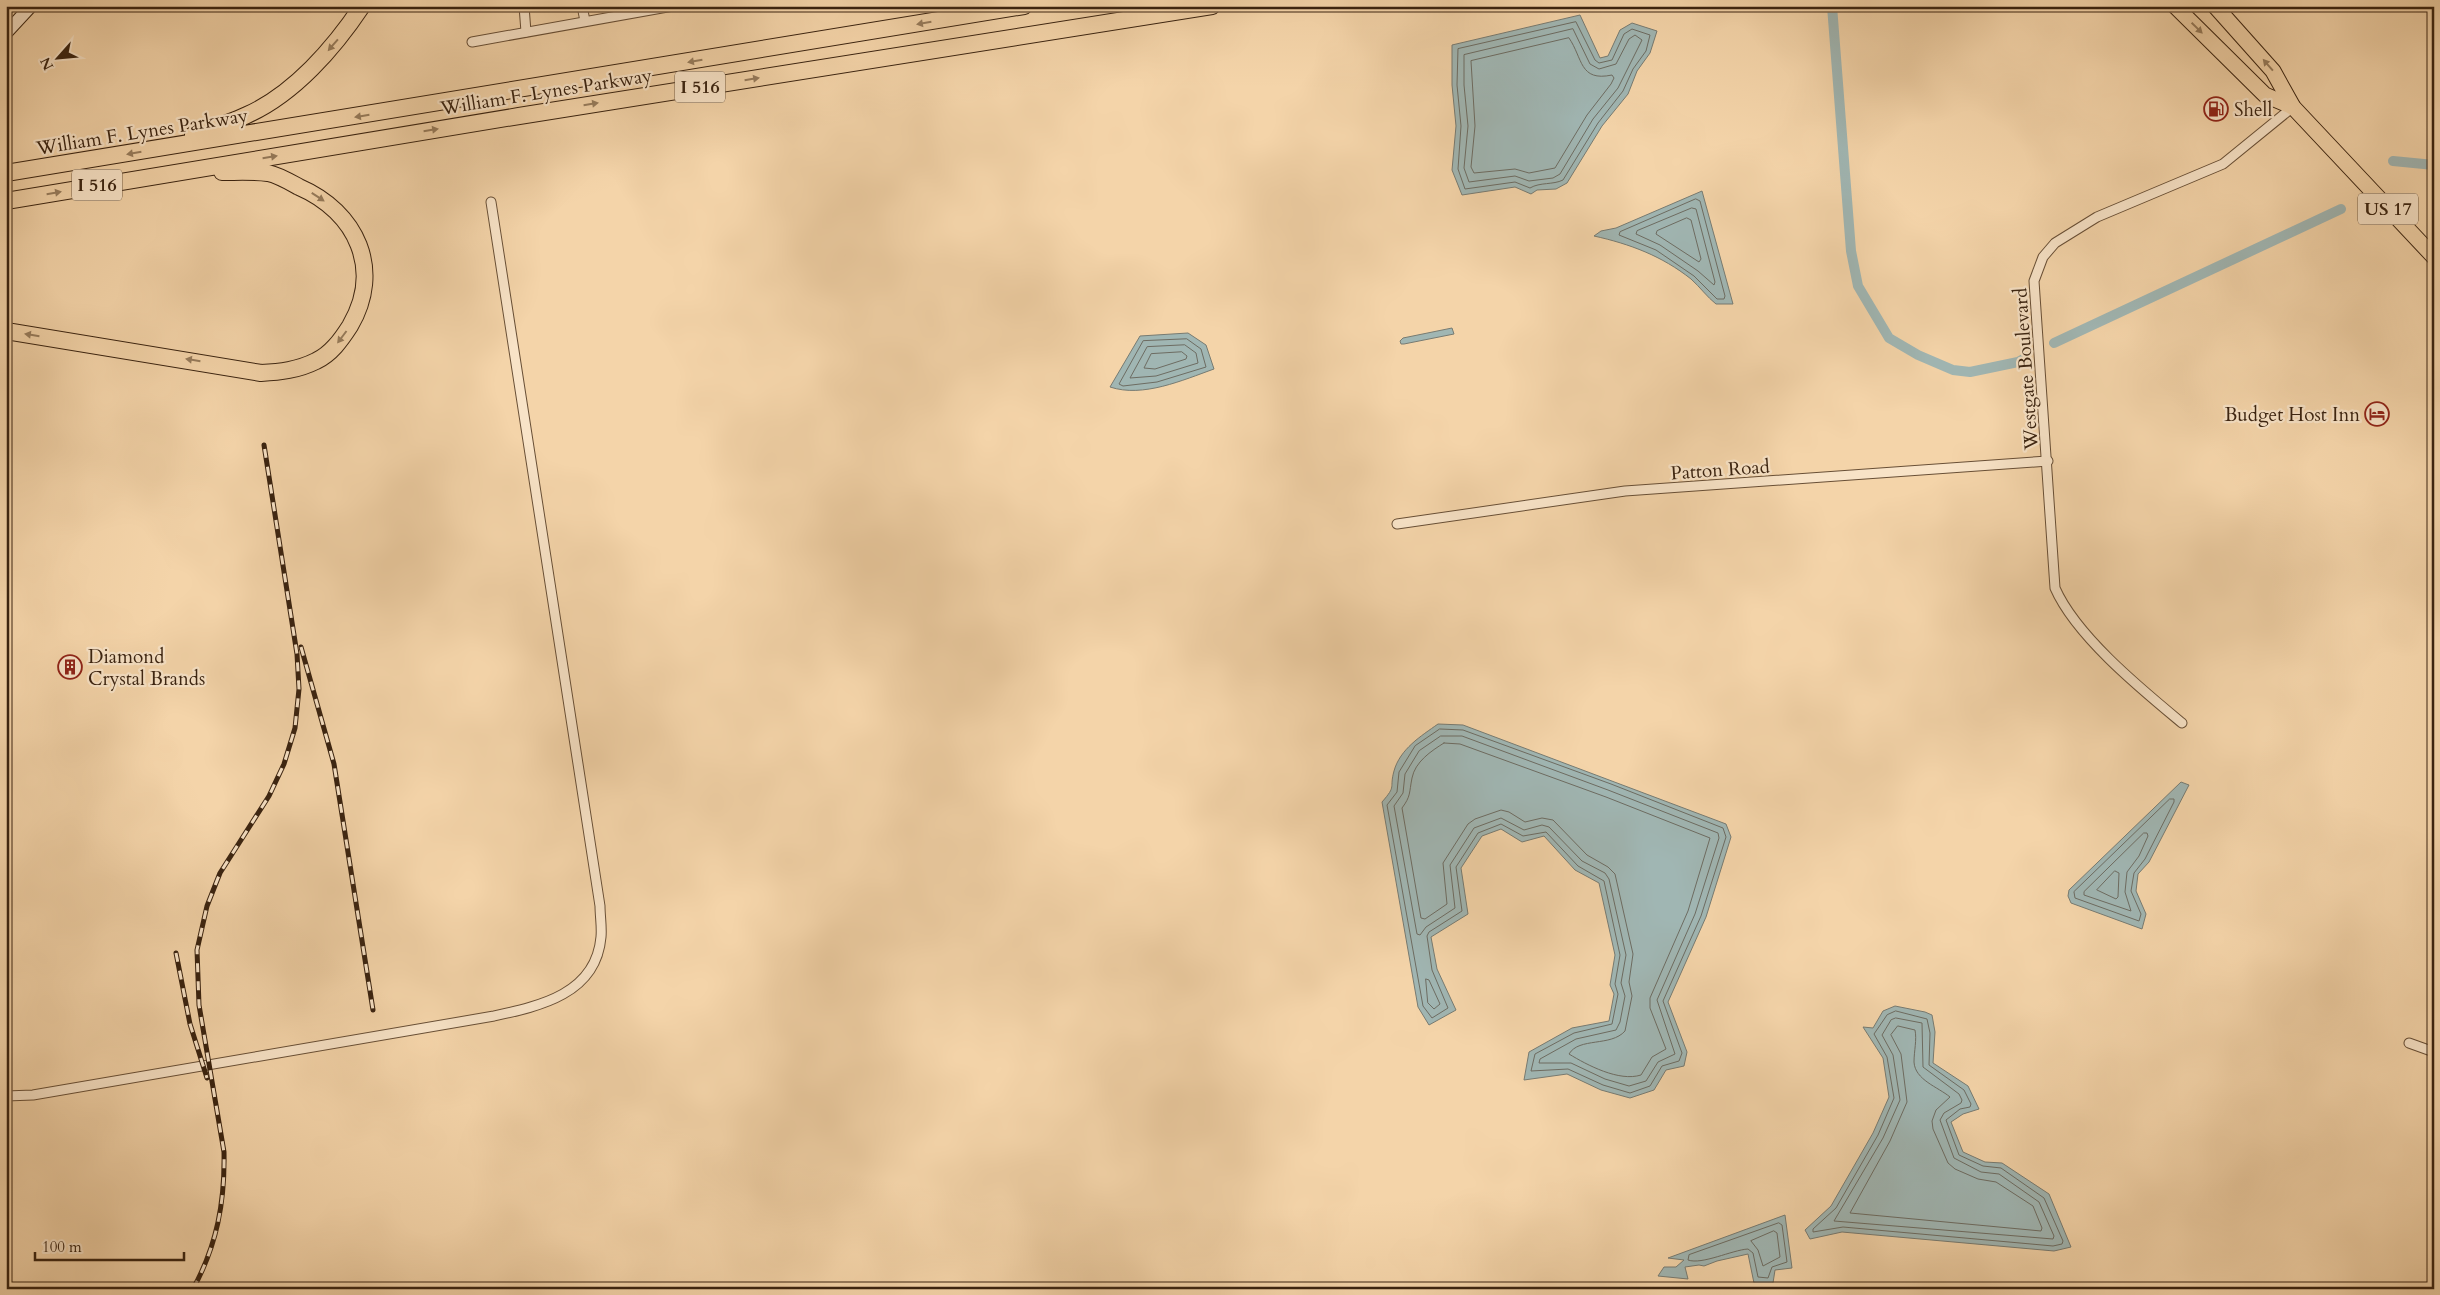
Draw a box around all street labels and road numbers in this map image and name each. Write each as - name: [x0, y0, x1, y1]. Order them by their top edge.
- street label: William F. Lynes Parkway: [437, 62, 654, 122]
- road number: I 516: [675, 72, 725, 102]
- street label: William F. Lynes Parkway: [33, 102, 250, 162]
- road number: I 516: [72, 170, 122, 200]
- road number: US 17: [2358, 193, 2418, 224]
- street label: Westgate Boulevard: [2007, 287, 2045, 452]
- street label: Patton Road: [1670, 454, 1771, 486]

